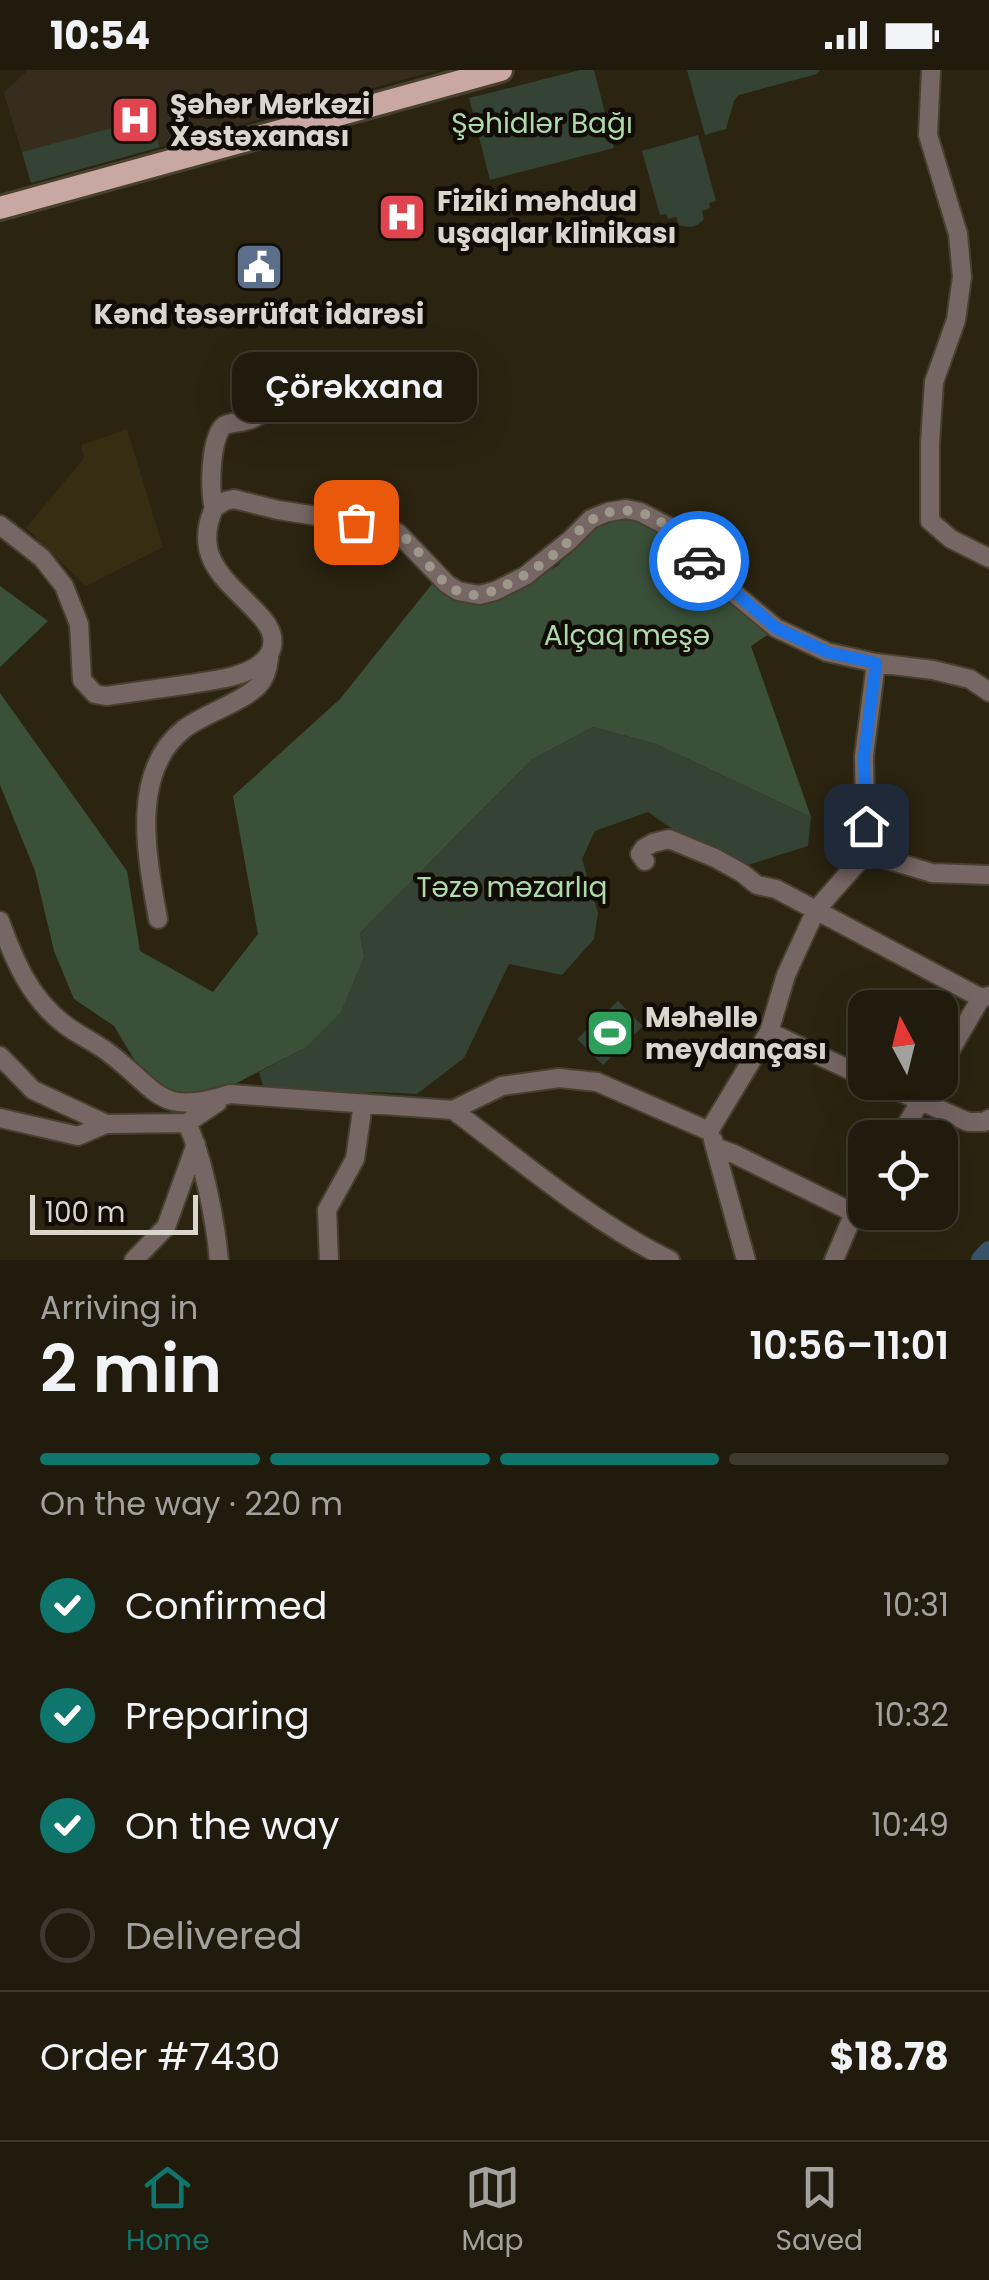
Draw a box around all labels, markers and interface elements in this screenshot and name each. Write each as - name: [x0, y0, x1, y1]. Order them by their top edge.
- text: 10:54: [50, 9, 150, 62]
- place label: Şəhər Mərkəzi Xəstəxanası: [170, 85, 370, 156]
- hospital icon: Şəhər Mərkəzi Xəstəxanası: [109, 94, 161, 146]
- park label: Şəhidlər Bağı: [451, 104, 633, 143]
- place label: Fiziki məhdud uşaqlar klinikası: [437, 182, 677, 253]
- hospital icon: Fiziki məhdud uşaqlar klinikası: [376, 191, 428, 243]
- public building icon: Kənd təsərrüfat idarəsi: [233, 241, 285, 293]
- place label: Kənd təsərrüfat idarəsi: [94, 295, 424, 334]
- callout: Çörəkxana: [234, 352, 478, 422]
- text: Çörəkxana: [265, 364, 444, 409]
- pin: [314, 480, 399, 565]
- icon: bag: [329, 495, 384, 550]
- courier: [649, 511, 749, 611]
- icon: car: [672, 534, 727, 589]
- park label: Alçaq meşə: [544, 616, 710, 655]
- pin: [824, 784, 909, 869]
- icon: home: [839, 799, 894, 854]
- park label: Təzə məzarlıq: [416, 868, 608, 907]
- north arrow: [848, 990, 958, 1100]
- map controls: [848, 990, 958, 1230]
- place label: Məhəllə meydançası: [645, 998, 827, 1069]
- sports icon: Məhəllə meydançası: [584, 1007, 636, 1059]
- button: locate: [848, 1120, 958, 1230]
- scale bar: [30, 1190, 198, 1234]
- text: 100 m: [45, 1193, 125, 1232]
- text: Arriving in: [40, 1285, 198, 1330]
- text: 10:56–11:01: [749, 1319, 949, 1372]
- text: 2 min: [40, 1324, 222, 1415]
- text: On the way · 220 m: [40, 1481, 343, 1526]
- icon: check: [40, 1578, 95, 1633]
- text: Confirmed: [125, 1579, 327, 1632]
- text: 10:31: [883, 1582, 949, 1627]
- icon: check: [40, 1688, 95, 1743]
- text: Preparing: [125, 1689, 310, 1742]
- text: 10:32: [875, 1692, 949, 1737]
- icon: check: [40, 1798, 95, 1853]
- text: On the way: [125, 1799, 339, 1852]
- text: 10:49: [872, 1802, 949, 1847]
- text: Delivered: [125, 1909, 302, 1962]
- text: Order #7430: [40, 2030, 280, 2083]
- text: $18.78: [829, 2030, 949, 2083]
- tab: Home: [126, 2160, 210, 2262]
- tab: Map: [462, 2160, 524, 2262]
- tab: Saved: [776, 2160, 863, 2262]

